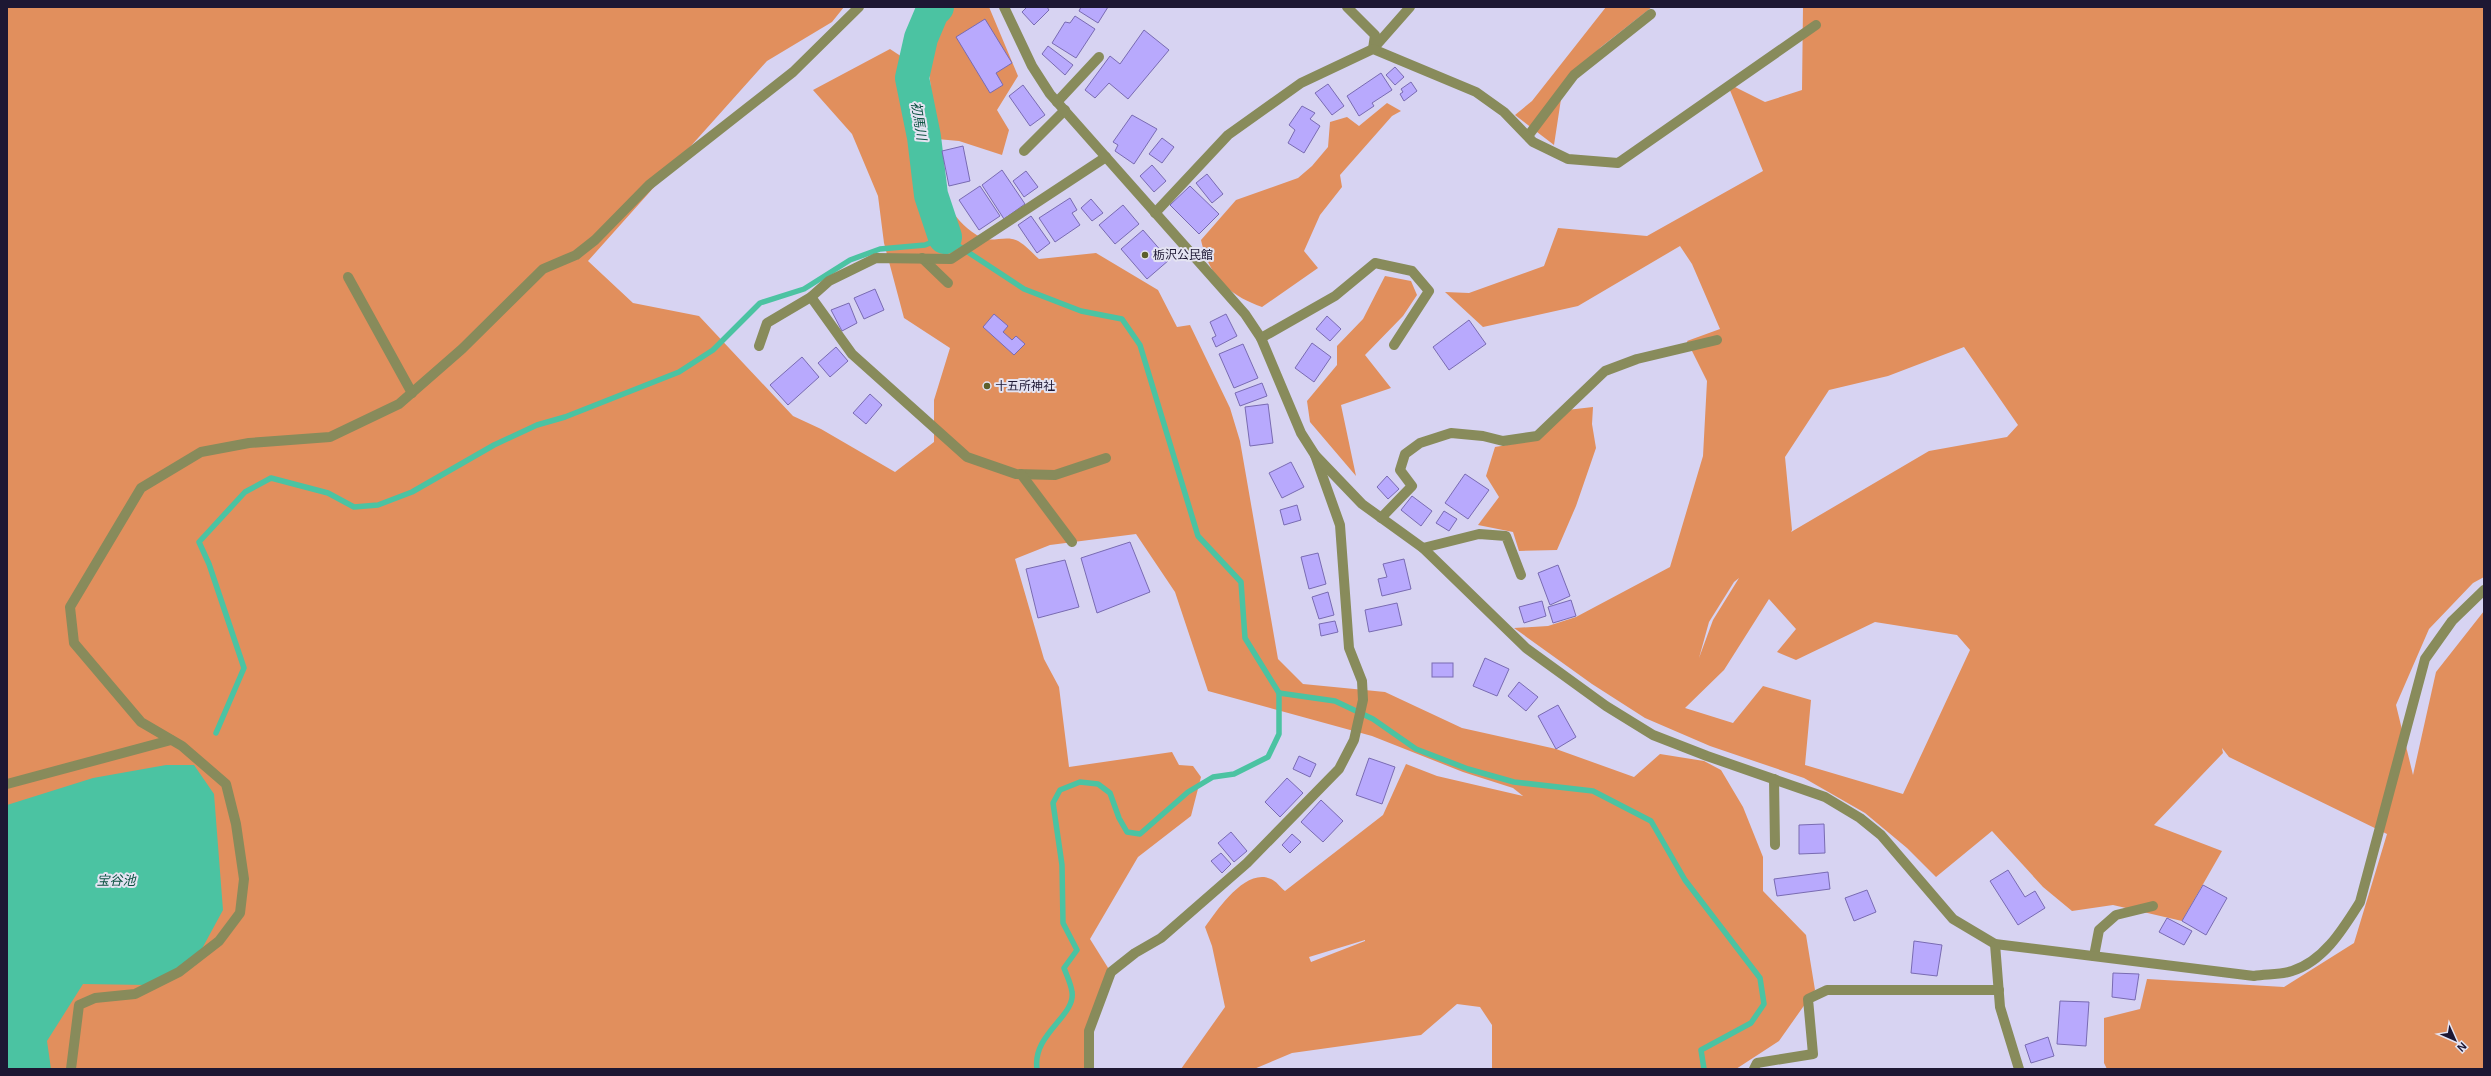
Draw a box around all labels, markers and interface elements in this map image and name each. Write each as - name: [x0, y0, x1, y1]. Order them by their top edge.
- water label: 初馬川: [909, 101, 930, 143]
- place label: 栃沢公民館: [1153, 248, 1213, 262]
- marker: 栃沢公民館: [1140, 250, 1150, 260]
- place label: 十五所神社: [995, 379, 1055, 393]
- marker: 十五所神社: [982, 381, 992, 391]
- water label: 宝谷池: [96, 873, 137, 888]
- north arrow: [2435, 1020, 2475, 1060]
- text: N: [2455, 1040, 2469, 1054]

